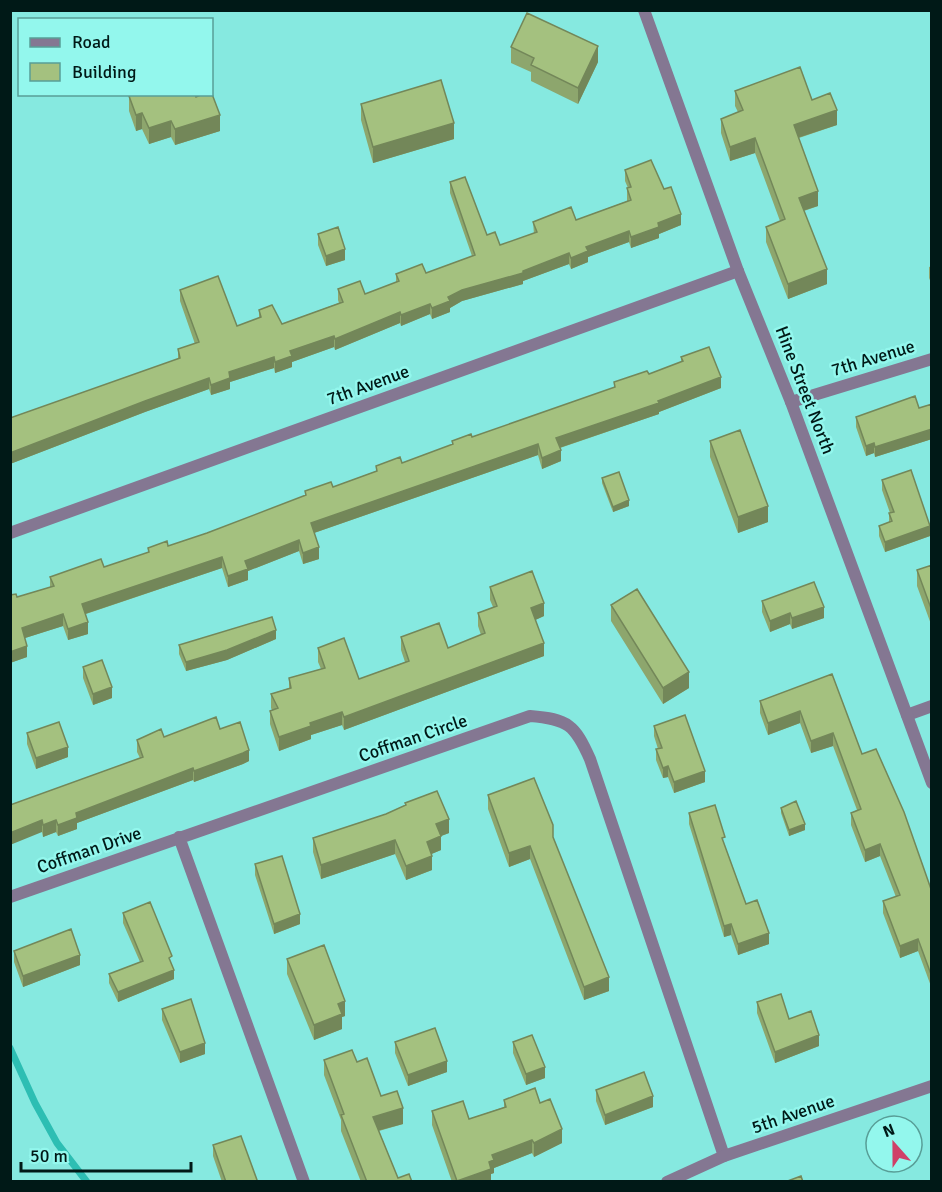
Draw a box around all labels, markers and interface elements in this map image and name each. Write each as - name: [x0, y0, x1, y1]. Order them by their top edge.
- legend: [18, 18, 213, 96]
- text: Road: [72, 31, 111, 53]
- text: Building: [72, 61, 136, 83]
- street label: Hine Street North: [770, 323, 840, 457]
- street label: 7th Avenue: [829, 335, 917, 381]
- street label: 7th Avenue: [324, 360, 412, 410]
- street label: Coffman Circle: [356, 709, 470, 767]
- street label: Coffman Drive: [34, 822, 144, 878]
- street label: 5th Avenue: [749, 1090, 837, 1138]
- north arrow: [864, 1114, 924, 1174]
- text: N: [880, 1120, 898, 1142]
- scale bar: [21, 1135, 190, 1173]
- text: 50 m: [30, 1145, 68, 1167]

